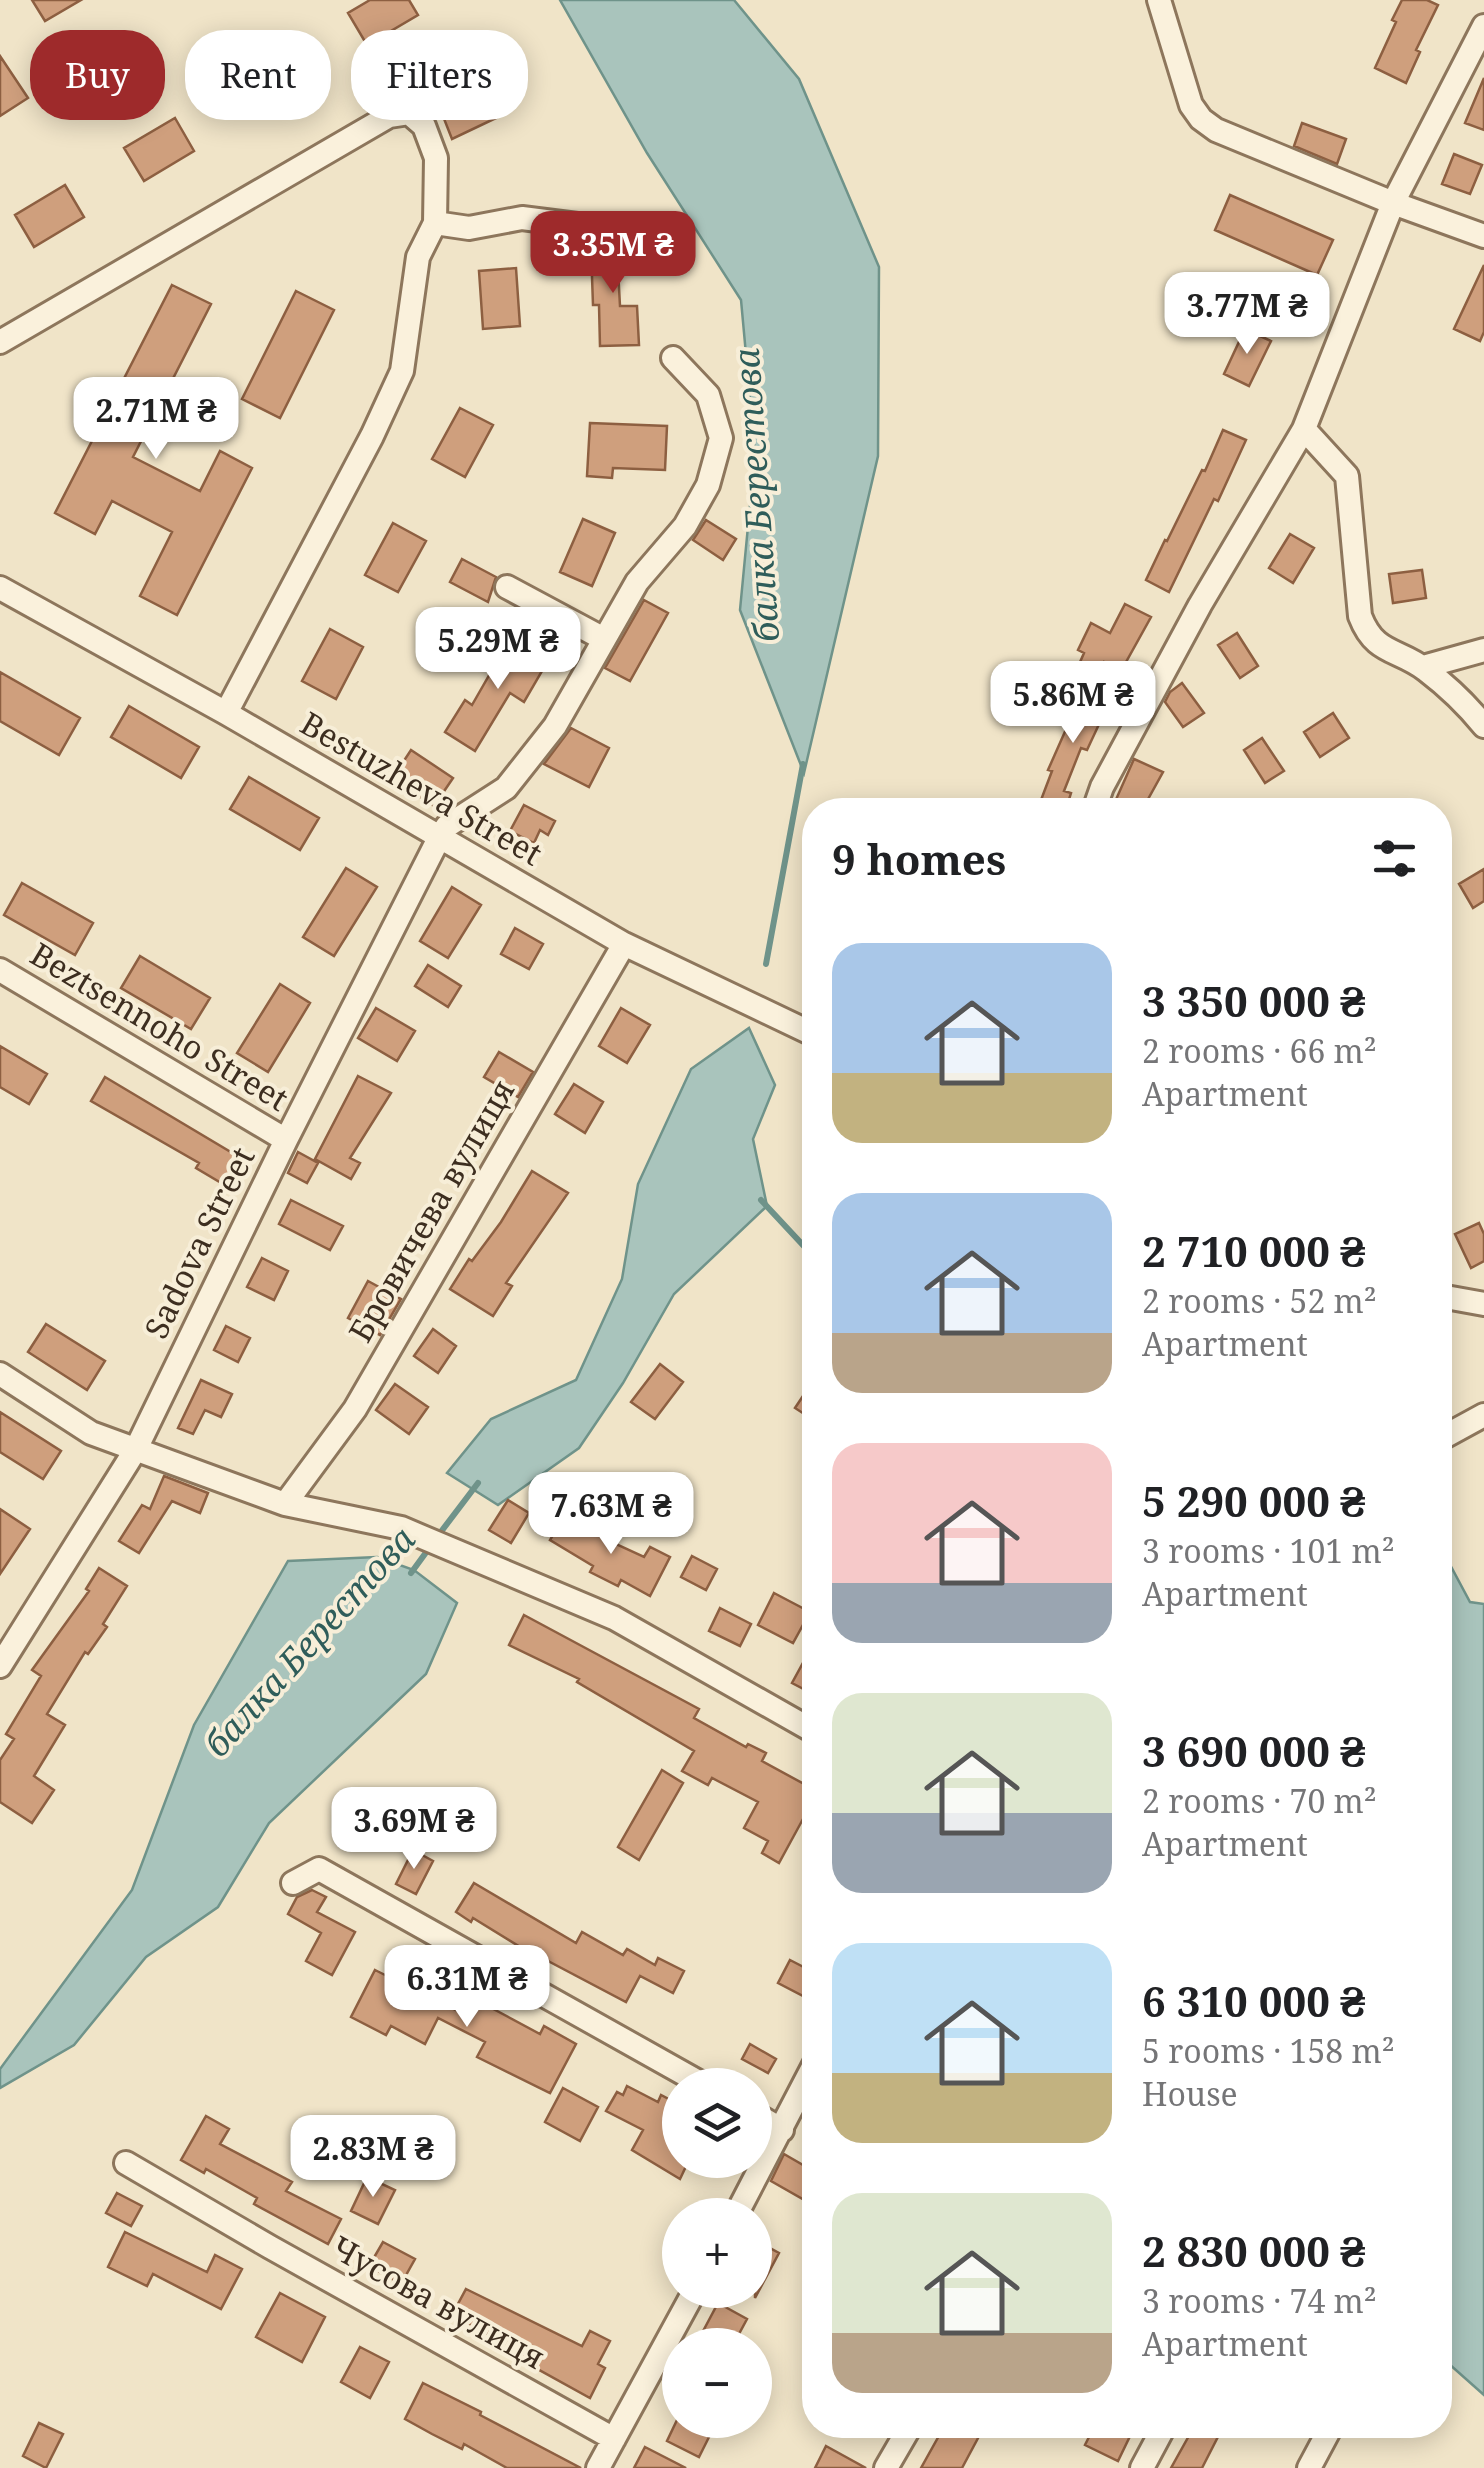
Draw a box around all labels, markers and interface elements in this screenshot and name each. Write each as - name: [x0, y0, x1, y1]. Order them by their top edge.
- chip: Buy: [30, 30, 165, 120]
- chip: Rent: [185, 30, 331, 120]
- chip: Filters: [351, 30, 528, 120]
- pin: 3.35M ₴: [521, 211, 705, 296]
- text: 3.35M ₴: [553, 222, 673, 265]
- pin: 3.77M ₴: [1155, 272, 1339, 357]
- text: 3.77M ₴: [1187, 283, 1307, 326]
- water label: балка Берестова: [722, 347, 789, 643]
- pin: 2.71M ₴: [64, 377, 248, 462]
- text: 2.71M ₴: [96, 388, 216, 431]
- pin: 5.29M ₴: [406, 607, 590, 692]
- text: 5.29M ₴: [438, 618, 558, 661]
- pin: 5.86M ₴: [981, 661, 1165, 746]
- text: 5.86M ₴: [1013, 672, 1133, 715]
- street label: Bestuzheva Street: [293, 701, 550, 874]
- text: 9 homes: [832, 830, 1006, 887]
- icon: filters: [1367, 831, 1422, 886]
- street label: Beztsennoho Street: [23, 932, 297, 1120]
- text: 3 350 000 ₴: [1142, 972, 1365, 1029]
- icon: home: [912, 983, 1032, 1103]
- text: 2 rooms · 66 m²: [1142, 1029, 1377, 1072]
- street label: Бровичева вулиця: [338, 1071, 523, 1349]
- text: Apartment: [1142, 1072, 1308, 1115]
- street label: Sadova Street: [134, 1140, 263, 1345]
- text: 2 710 000 ₴: [1142, 1222, 1365, 1279]
- icon: home: [912, 1233, 1032, 1353]
- text: 2 rooms · 52 m²: [1142, 1279, 1377, 1322]
- text: Apartment: [1142, 1322, 1308, 1365]
- pin: 7.63M ₴: [519, 1472, 703, 1557]
- text: 5 290 000 ₴: [1142, 1472, 1365, 1529]
- text: 7.63M ₴: [551, 1483, 671, 1526]
- icon: home: [912, 1483, 1032, 1603]
- water label: балка Берестова: [193, 1516, 425, 1766]
- text: 3 rooms · 101 m²: [1142, 1529, 1395, 1572]
- text: Apartment: [1142, 1572, 1308, 1615]
- text: 3 690 000 ₴: [1142, 1722, 1365, 1779]
- icon: home: [912, 1733, 1032, 1853]
- text: 2 rooms · 70 m²: [1142, 1779, 1377, 1822]
- pin: 3.69M ₴: [322, 1787, 506, 1872]
- text: 3.69M ₴: [354, 1798, 474, 1841]
- text: Apartment: [1142, 1822, 1308, 1865]
- pin: 6.31M ₴: [375, 1945, 559, 2030]
- text: 6.31M ₴: [407, 1956, 527, 1999]
- text: 6 310 000 ₴: [1142, 1972, 1365, 2029]
- icon: home: [912, 1983, 1032, 2103]
- text: 5 rooms · 158 m²: [1142, 2029, 1395, 2072]
- map controls: [662, 2068, 772, 2438]
- button: layers: [662, 2068, 772, 2178]
- text: House: [1142, 2072, 1238, 2115]
- pin: 2.83M ₴: [281, 2115, 465, 2200]
- text: 2.83M ₴: [313, 2126, 433, 2169]
- button: +: [662, 2198, 772, 2308]
- text: 2 830 000 ₴: [1142, 2222, 1365, 2279]
- street label: Чусова вулиця: [324, 2225, 553, 2378]
- icon: home: [912, 2233, 1032, 2353]
- text: 3 rooms · 74 m²: [1142, 2279, 1377, 2322]
- text: Apartment: [1142, 2322, 1308, 2365]
- button: −: [662, 2328, 772, 2438]

